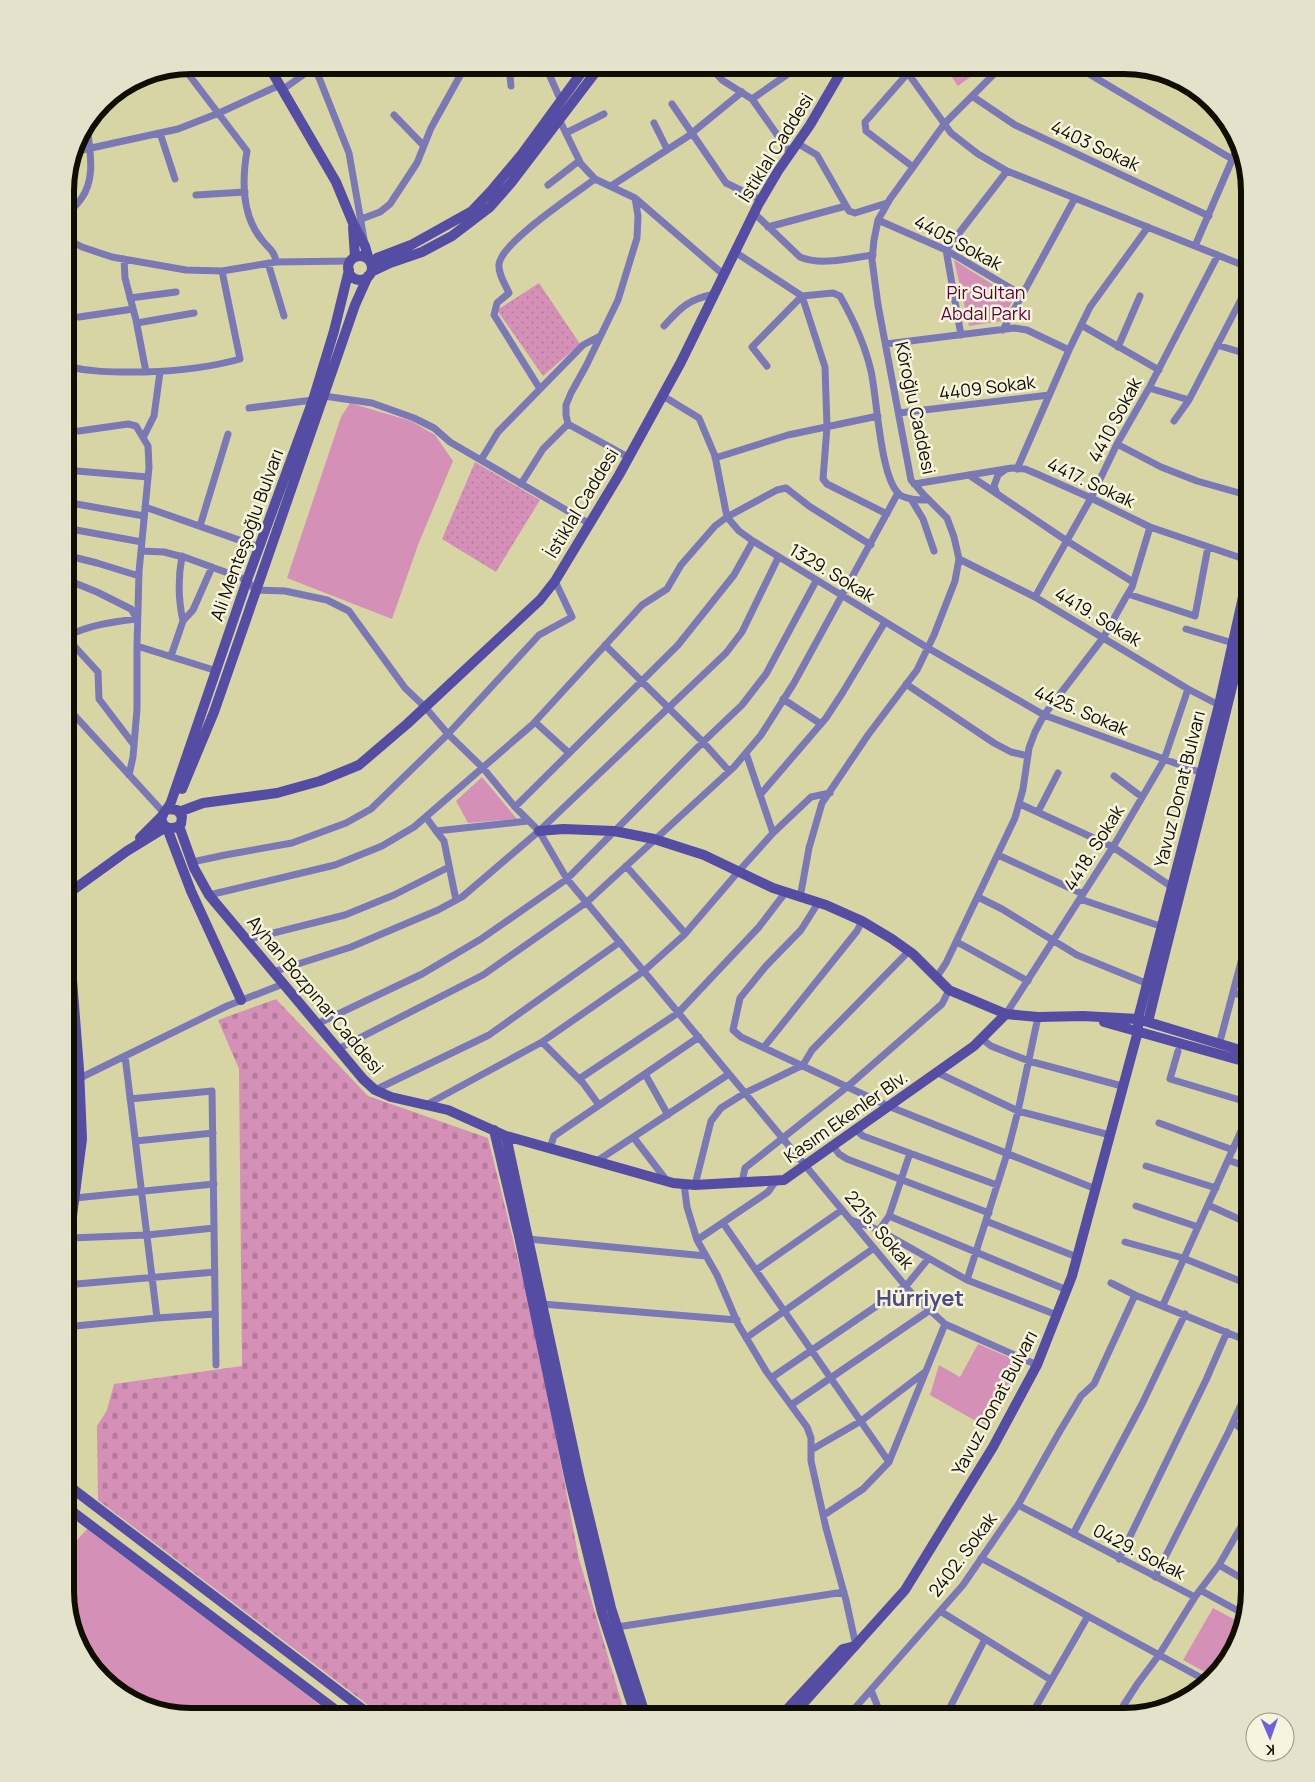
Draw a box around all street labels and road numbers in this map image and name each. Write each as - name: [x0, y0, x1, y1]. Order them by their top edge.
- street label: İstiklal Caddesi: [732, 88, 818, 207]
- street label: 4403 Sokak: [1047, 114, 1145, 177]
- street label: 4405 Sokak: [910, 209, 1007, 276]
- street label: Köroğlu Caddesi: [890, 339, 942, 476]
- street label: 4409 Sokak: [937, 369, 1037, 405]
- street label: 4410 Sokak: [1082, 372, 1147, 466]
- street label: İstiklal Caddesi: [539, 443, 623, 562]
- street label: Ali Menteşoğlu Bulvarı: [204, 445, 288, 624]
- street label: 4417. Sokak: [1044, 451, 1140, 513]
- street label: 1329. Sokak: [785, 537, 881, 608]
- street label: 4419. Sokak: [1051, 581, 1147, 652]
- street label: 4425. Sokak: [1031, 680, 1133, 741]
- street label: Yavuz Donat Bulvarı: [1148, 708, 1210, 870]
- street label: 4418. Sokak: [1057, 799, 1129, 895]
- street label: Ayhan Bozpınar Caddesi: [242, 910, 389, 1079]
- street label: Kasım Ekenler Blv.: [779, 1065, 912, 1168]
- street label: 2215. Sokak: [840, 1185, 920, 1275]
- street label: Yavuz Donat Bulvarı: [946, 1326, 1042, 1479]
- street label: 2402. Sokak: [923, 1507, 1002, 1601]
- street label: 0429. Sokak: [1089, 1518, 1191, 1585]

